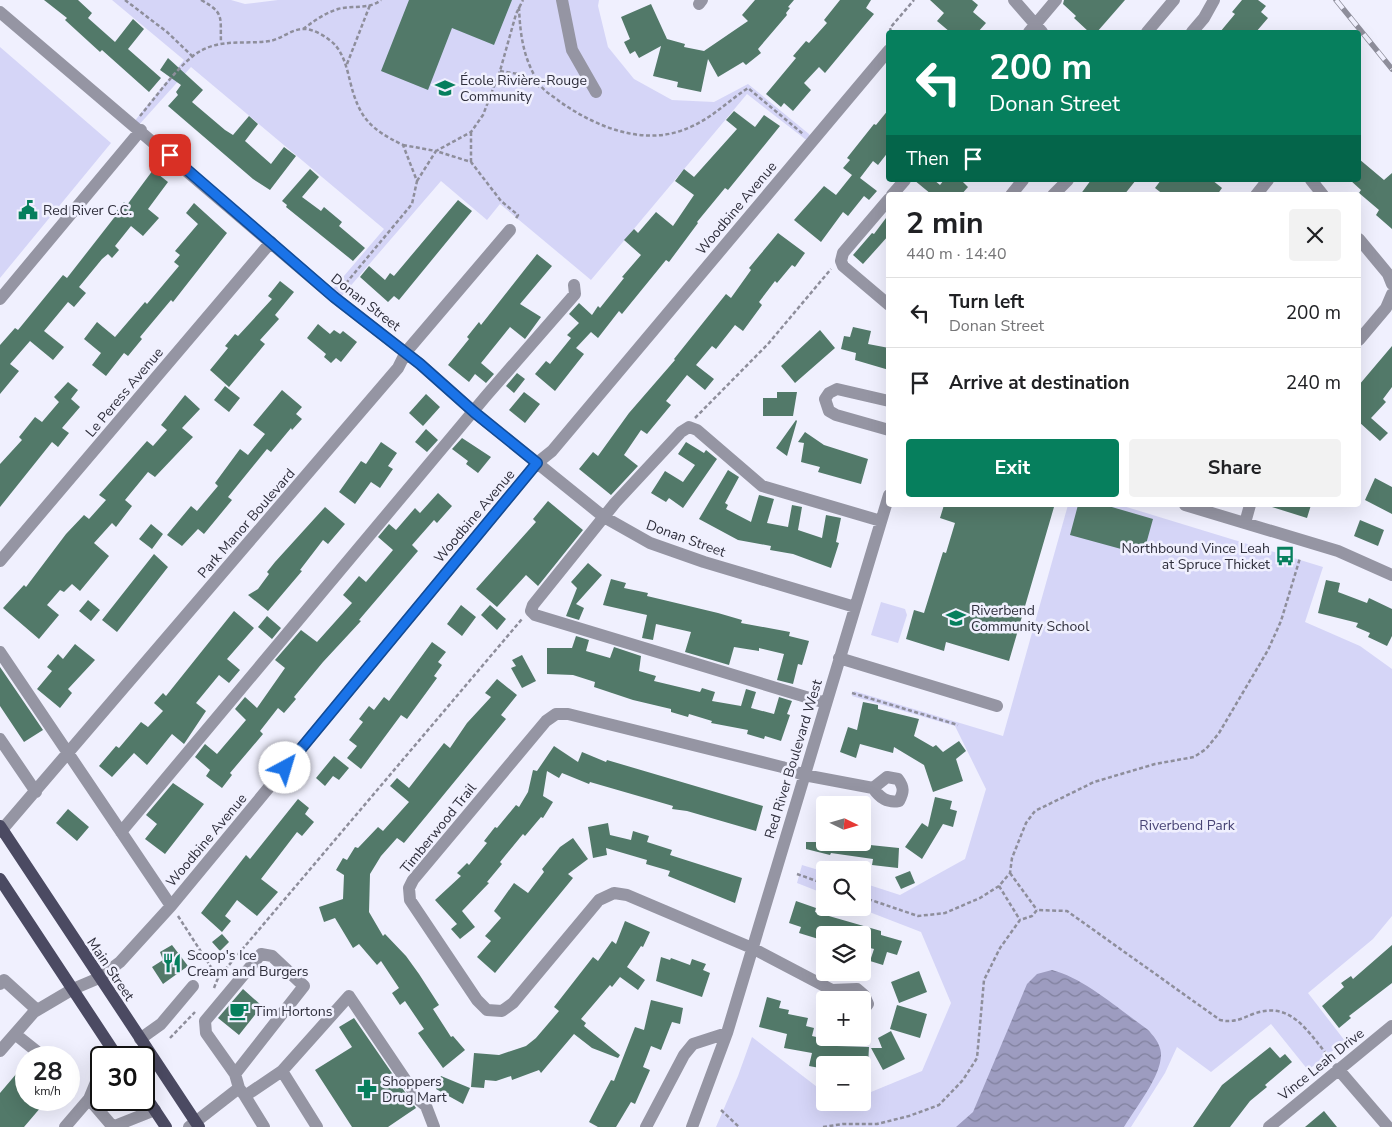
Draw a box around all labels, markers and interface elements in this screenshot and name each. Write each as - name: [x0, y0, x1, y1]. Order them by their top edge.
- text: 200 m: [989, 44, 1092, 91]
- icon: left: [906, 50, 971, 115]
- place label: École Rivière-Rouge Community: [460, 71, 587, 106]
- school or university icon: École Rivière-Rouge Community: [434, 77, 456, 99]
- text: Donan Street: [989, 89, 1120, 119]
- pin: [149, 134, 191, 176]
- icon: arrive: [156, 141, 184, 169]
- icon: arrive: [959, 145, 987, 173]
- text: Then: [906, 146, 949, 172]
- street label: Woodbine Avenue: [692, 158, 781, 259]
- public building icon: Red River C.C.: [17, 199, 39, 221]
- place label: Red River C.C.: [43, 201, 132, 220]
- text: 2 min: [906, 203, 984, 244]
- button: close: [1289, 209, 1341, 261]
- text: 440 m · 14:40: [906, 243, 1007, 265]
- street label: Donan Street: [327, 269, 404, 336]
- text: Turn left: [949, 289, 1024, 315]
- icon: left: [906, 299, 934, 327]
- text: 200 m: [1286, 300, 1341, 326]
- text: Donan Street: [949, 315, 1044, 337]
- street label: Le Peress Avenue: [81, 343, 168, 441]
- icon: arrive: [906, 369, 934, 397]
- text: Arrive at destination: [949, 370, 1130, 396]
- text: 240 m: [1286, 370, 1341, 396]
- button: Exit: [906, 439, 1119, 497]
- button: Share: [1129, 439, 1341, 497]
- street label: Park Manor Boulevard: [193, 464, 299, 582]
- street label: Woodbine Avenue: [430, 466, 519, 567]
- street label: Donan Street: [643, 515, 728, 562]
- place label: Northbound Vince Leah at Spruce Thicket: [1122, 539, 1270, 574]
- bus stop icon: Northbound Vince Leah at Spruce Thicket: [1274, 545, 1296, 567]
- place label: Riverbend Community School: [971, 601, 1090, 636]
- school or university icon: Riverbend Community School: [945, 607, 967, 629]
- street label: Red River Boulevard West: [760, 677, 827, 841]
- position arrow: [258, 741, 310, 793]
- street label: Timberwood Trail: [396, 779, 481, 877]
- street label: Woodbine Avenue: [162, 790, 251, 891]
- north arrow: [816, 796, 871, 851]
- map controls: [816, 796, 871, 1111]
- park label: Riverbend Park: [1139, 816, 1236, 835]
- button: search: [816, 861, 871, 916]
- button: layers: [816, 926, 871, 981]
- street label: Main Street: [82, 934, 139, 1005]
- place label: Scoop's Ice Cream and Burgers: [187, 946, 309, 981]
- restaurant icon: Scoop's Ice Cream and Burgers: [161, 952, 183, 974]
- button: +: [816, 991, 871, 1046]
- cafe icon: Tim Hortons: [228, 1000, 250, 1022]
- place label: Tim Hortons: [254, 1002, 333, 1021]
- street label: Vince Leah Drive: [1274, 1024, 1368, 1106]
- speed limit sign: 30: [90, 1046, 155, 1111]
- text: 28: [32, 1055, 63, 1089]
- button: −: [816, 1056, 871, 1111]
- place label: Shoppers Drug Mart: [382, 1072, 447, 1107]
- pharmacy icon: Shoppers Drug Mart: [356, 1078, 378, 1100]
- text: km/h: [34, 1083, 61, 1099]

